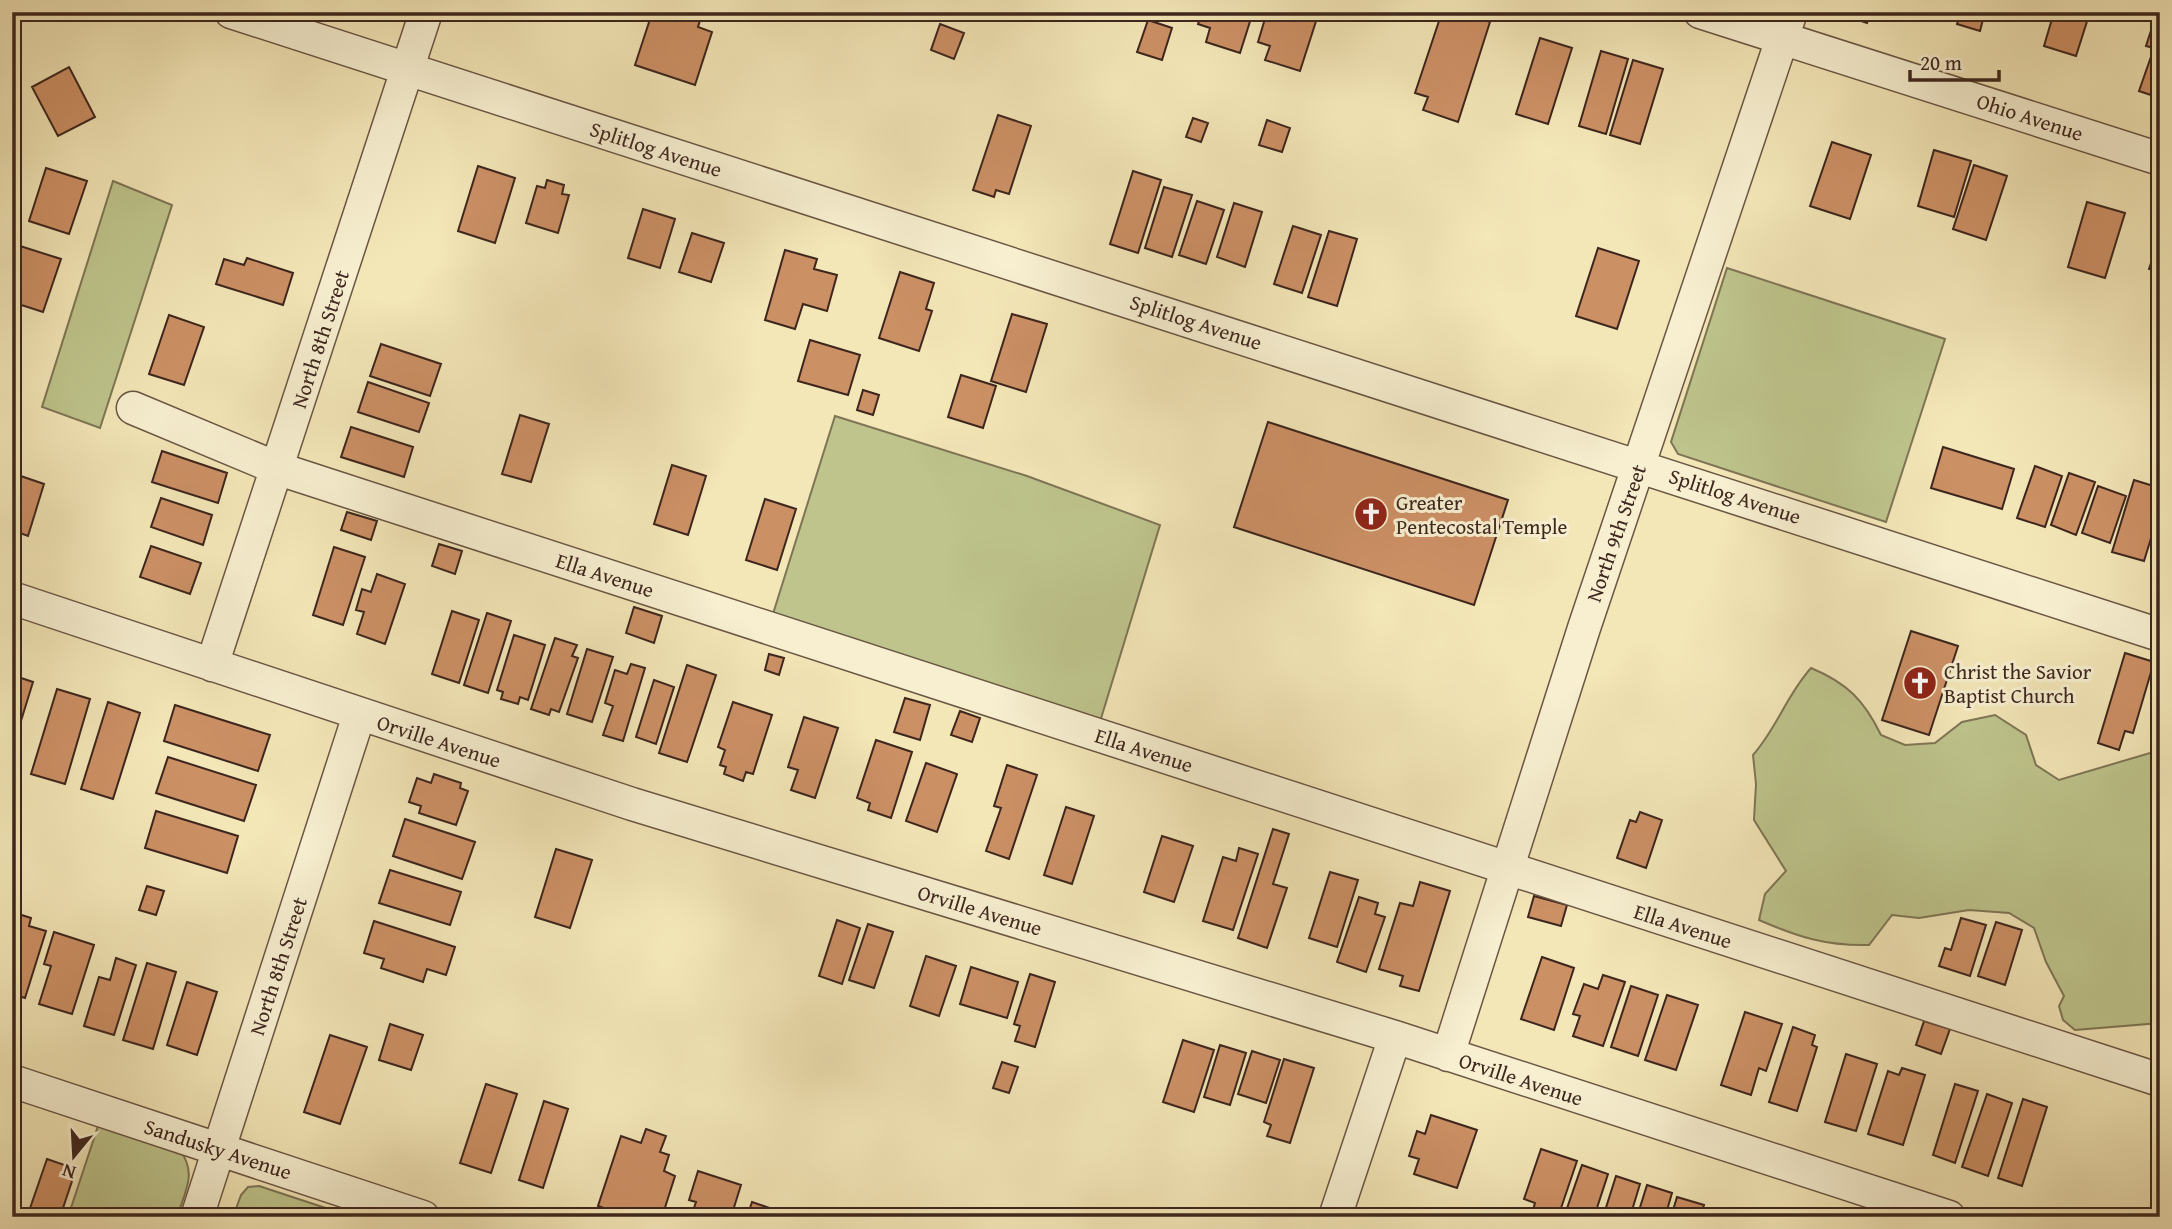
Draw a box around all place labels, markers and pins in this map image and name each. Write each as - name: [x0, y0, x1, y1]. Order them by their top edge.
- place label: Greater Pentecostal Temple: [1396, 487, 1568, 542]
- church icon: Greater Pentecostal Temple: [1352, 495, 1390, 533]
- place label: Christ the Savior Baptist Church: [1944, 656, 2092, 711]
- church icon: Christ the Savior Baptist Church: [1901, 664, 1939, 702]

